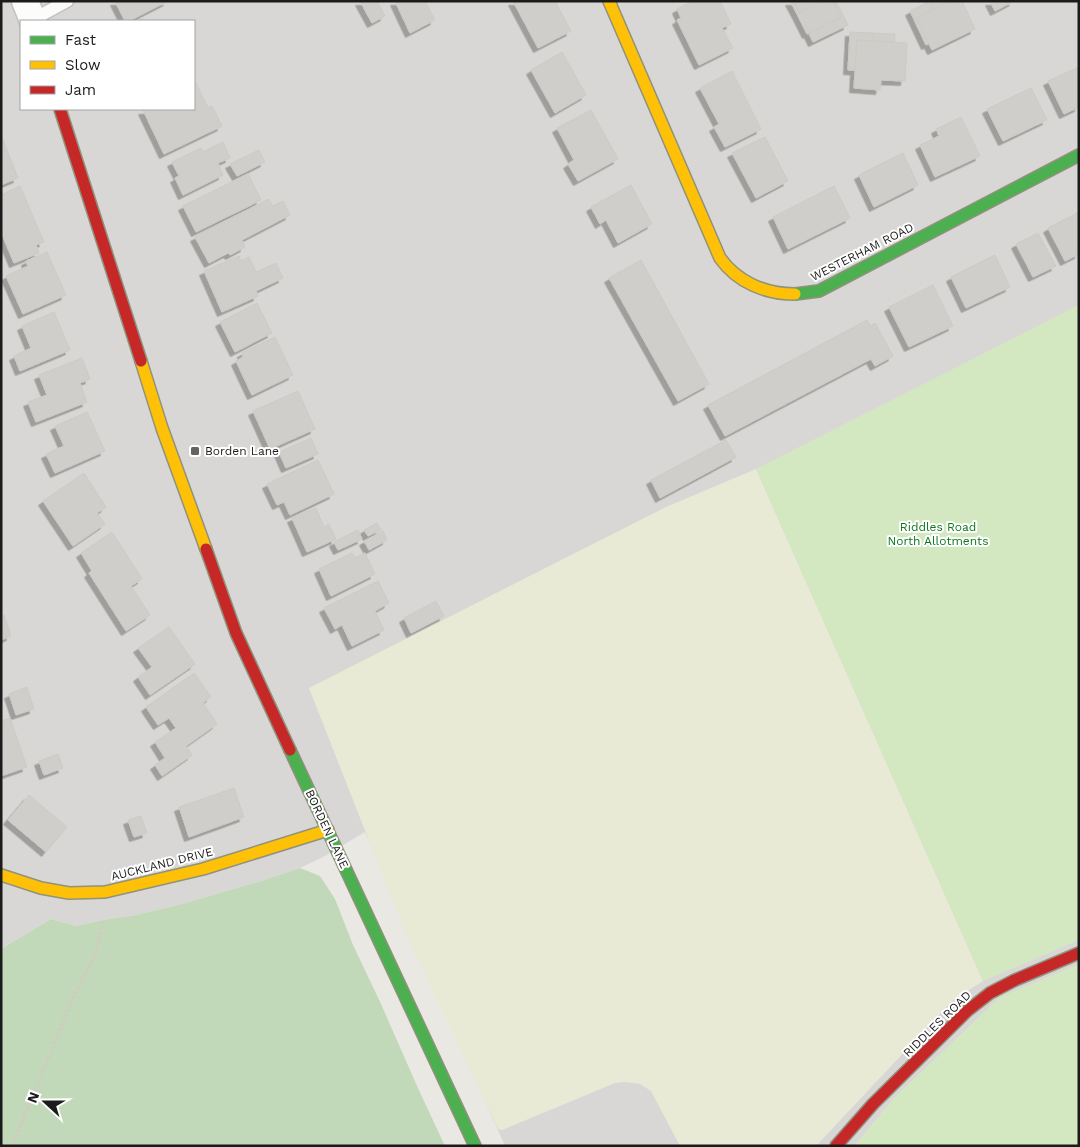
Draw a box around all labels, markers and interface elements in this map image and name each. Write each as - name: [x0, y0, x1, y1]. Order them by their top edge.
- legend: [20, 20, 195, 110]
- text: Fast: [65, 31, 97, 49]
- text: Slow: [65, 56, 101, 74]
- text: Jam: [65, 81, 96, 99]
- street label: WESTERHAM ROAD: [808, 220, 916, 284]
- place label: Borden Lane: [205, 444, 279, 458]
- marker: Borden Lane: [189, 445, 201, 457]
- park label: Riddles Road North Allotments: [888, 520, 988, 548]
- street label: BORDEN LANE: [303, 787, 352, 871]
- street label: AUCKLAND DRIVE: [110, 844, 215, 883]
- street label: RIDDLES ROAD: [900, 988, 974, 1060]
- north arrow: [20, 1077, 70, 1127]
- text: N: [24, 1090, 42, 1105]

